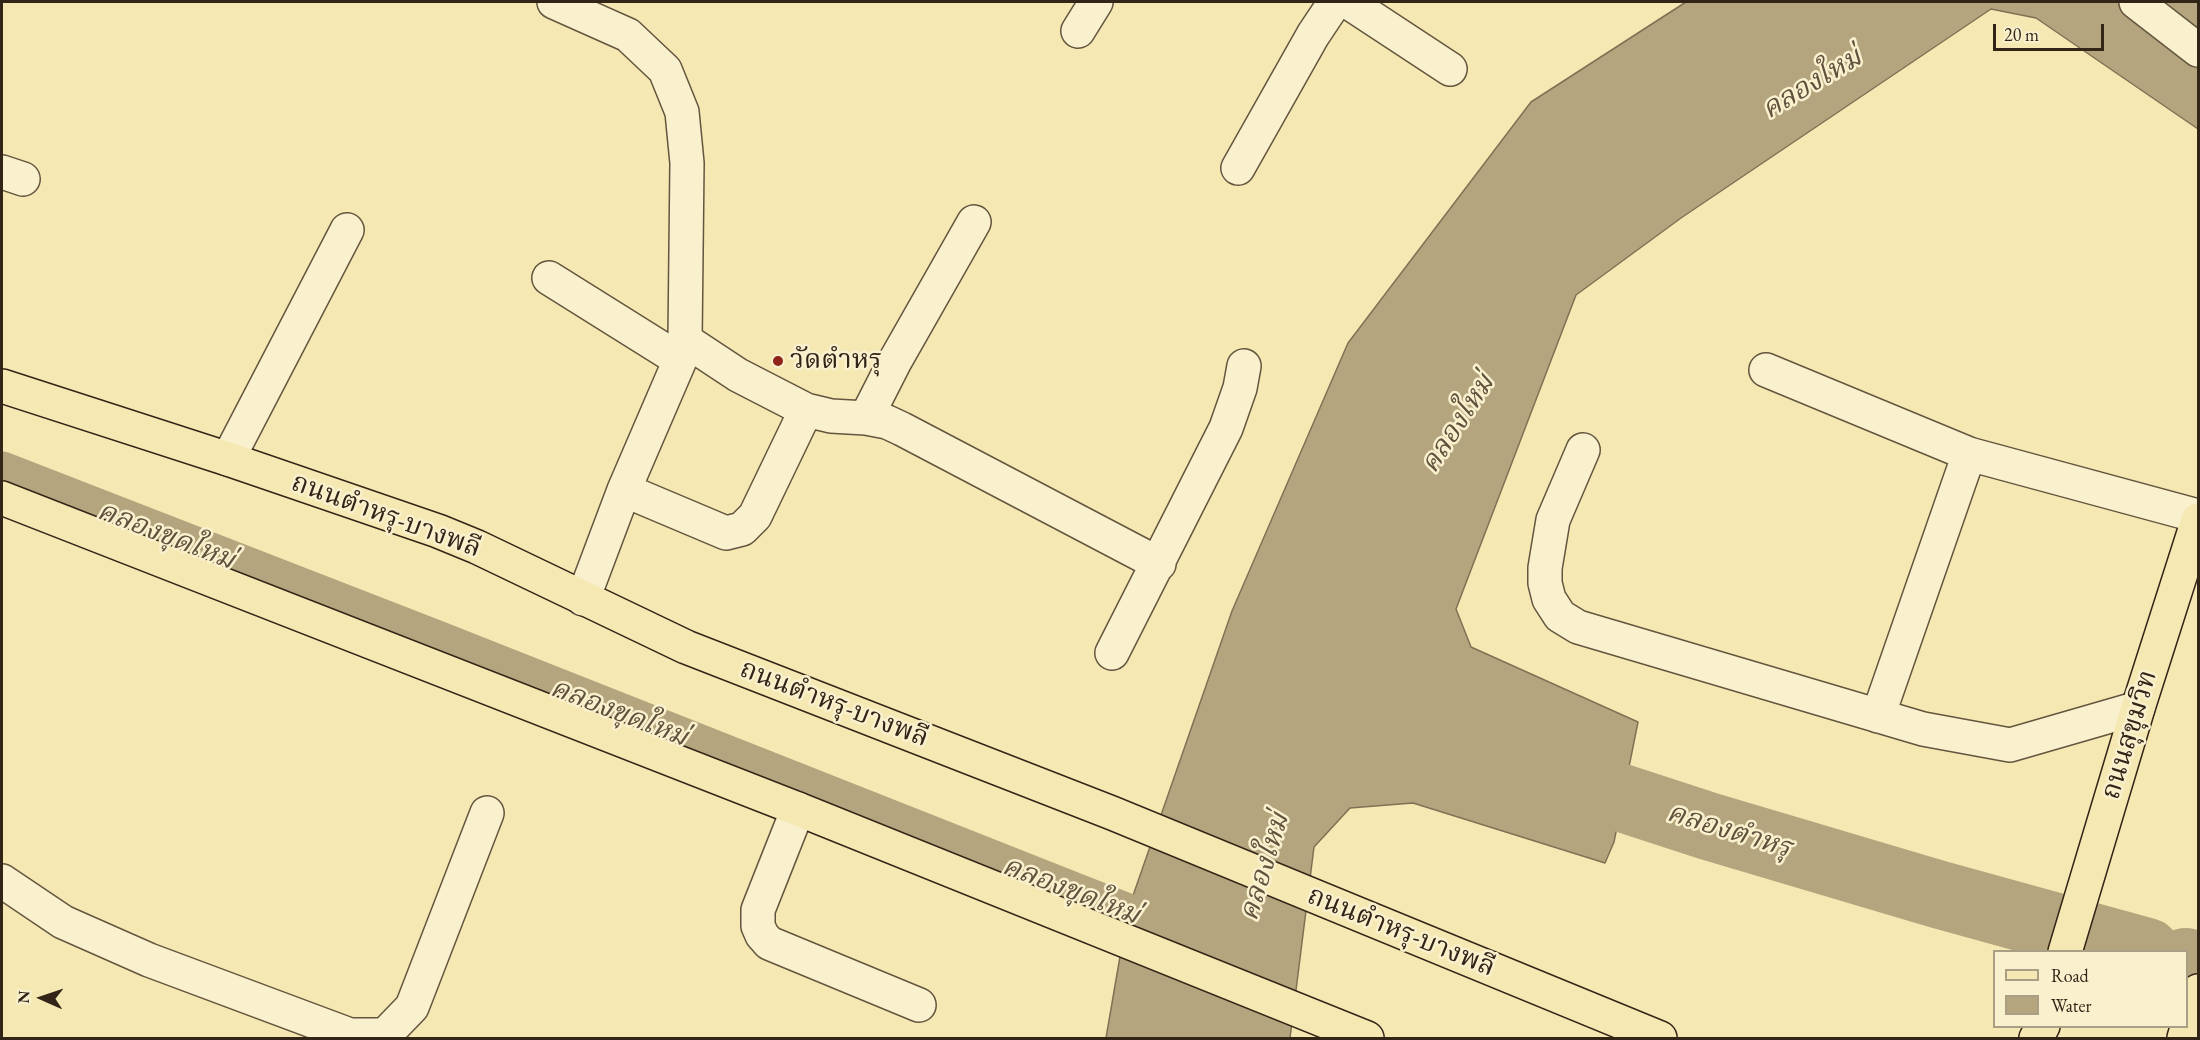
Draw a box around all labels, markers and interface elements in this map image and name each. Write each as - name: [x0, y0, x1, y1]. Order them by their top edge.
- scale bar: [1996, 12, 2107, 50]
- text: 20 m: [2004, 23, 2039, 46]
- water label: คลองใหม่: [1756, 41, 1868, 127]
- place label: วัดตำหรุ: [790, 345, 882, 377]
- marker: วัดตำหรุ: [771, 354, 785, 368]
- water label: คลองใหม่: [1414, 368, 1502, 480]
- street label: ถนนตำหรุ-บางพลี: [287, 467, 485, 565]
- water label: คลองขุดใหม่: [93, 494, 239, 578]
- street label: ถนนตำหรุ-บางพลี: [735, 653, 933, 755]
- street label: ถนนสุขุมวิท: [2095, 667, 2165, 803]
- water label: คลองขุดใหม่: [546, 671, 692, 755]
- water label: คลองตำหรุ: [1663, 796, 1795, 866]
- water label: คลองใหม่: [1233, 809, 1297, 925]
- water label: คลองขุดใหม่: [998, 849, 1144, 933]
- street label: ถนนตำหรุ-บางพลี: [1302, 880, 1500, 984]
- legend: [1993, 950, 2188, 1028]
- text: Road: [2051, 964, 2089, 987]
- north arrow: [12, 968, 72, 1028]
- text: N: [13, 990, 34, 1004]
- text: Water: [2051, 994, 2092, 1017]

